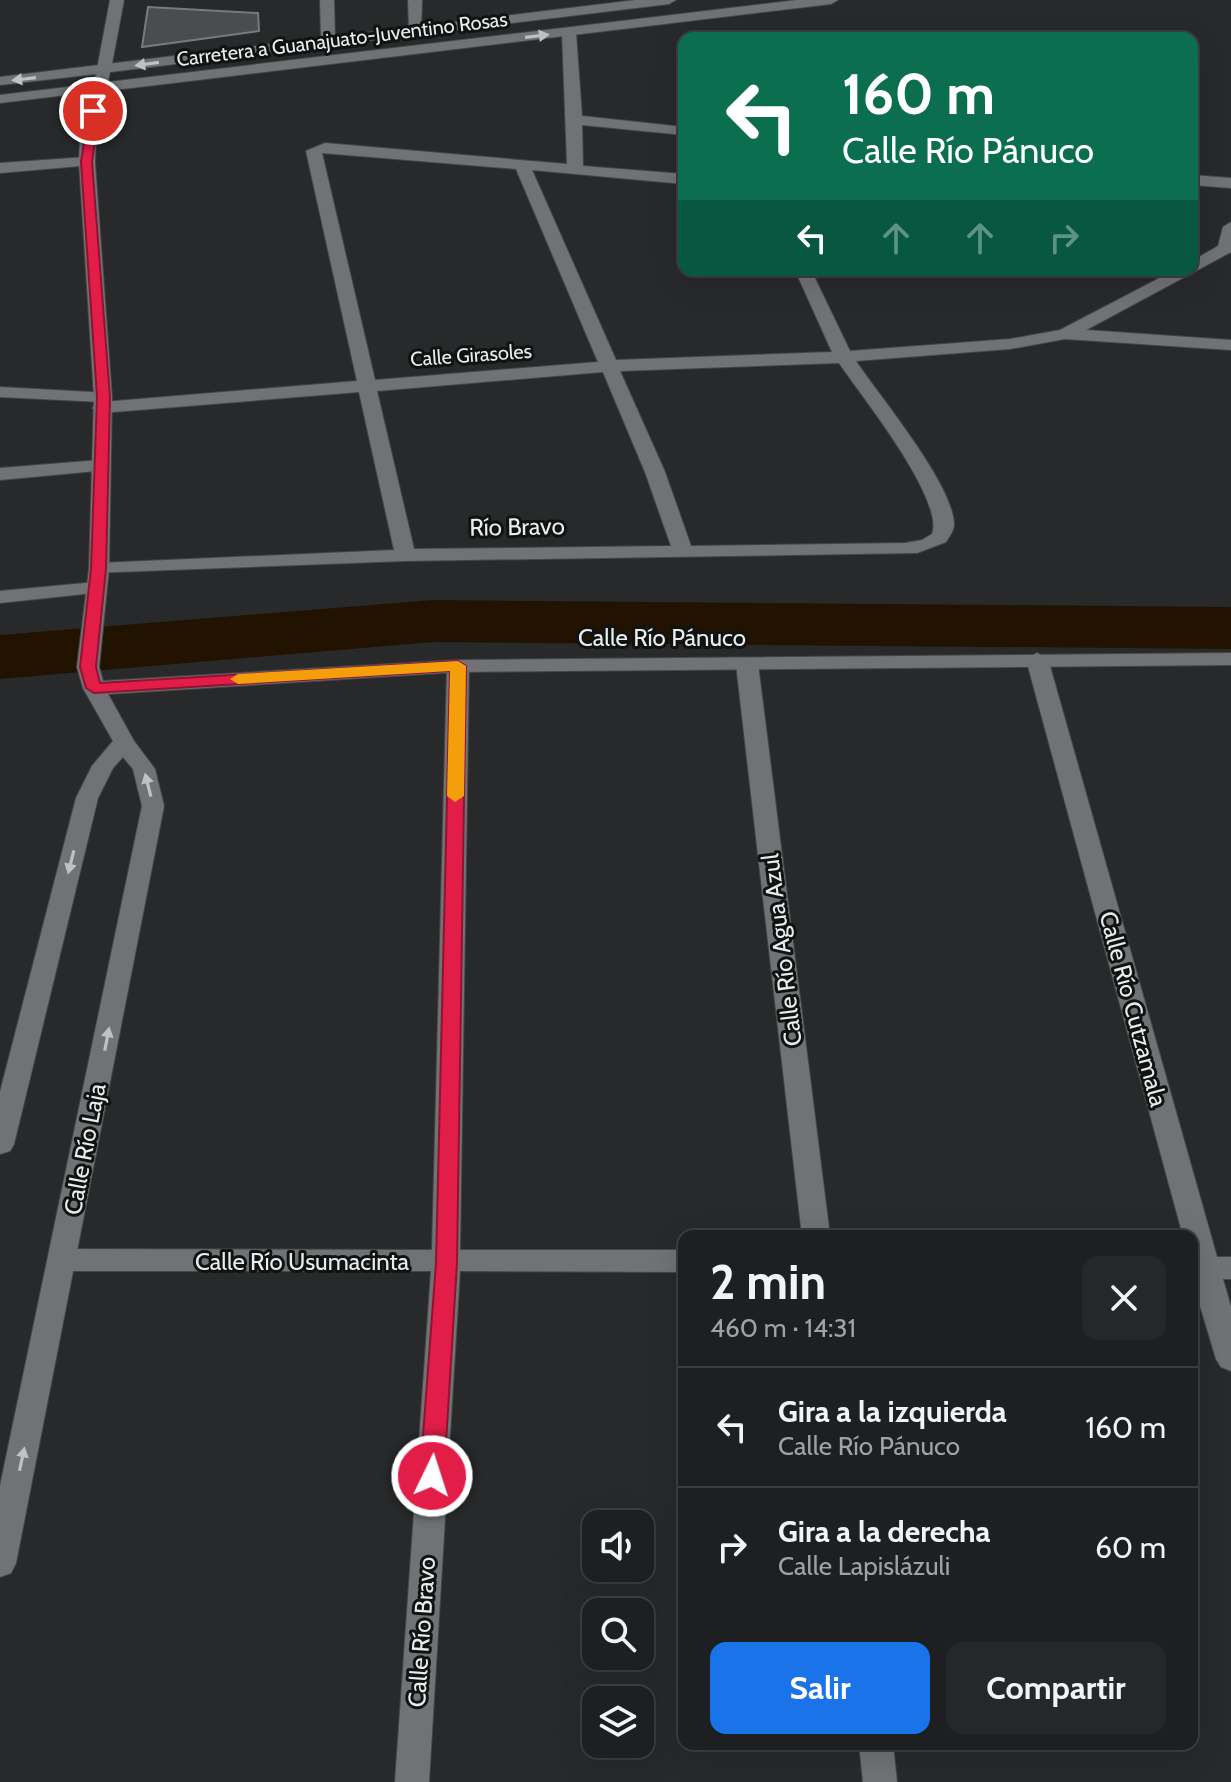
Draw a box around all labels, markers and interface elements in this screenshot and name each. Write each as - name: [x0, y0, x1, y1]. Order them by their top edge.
- street label: Carretera a Guanajuato-Juventino Rosas: [175, 7, 509, 71]
- one-way arrow: [525, 30, 550, 43]
- one-way arrow: [134, 57, 159, 70]
- text: 160 m: [842, 60, 995, 128]
- icon: left: [710, 64, 814, 168]
- one-way arrow: [11, 72, 36, 85]
- pin: [59, 77, 127, 145]
- icon: arrive: [71, 89, 115, 133]
- text: Calle Río Pánuco: [842, 128, 1094, 172]
- icon: left: [790, 216, 834, 260]
- icon: ahead: [874, 216, 918, 260]
- icon: ahead: [958, 216, 1002, 260]
- icon: right: [1042, 216, 1086, 260]
- street label: Calle Girasoles: [409, 339, 533, 371]
- street label: Río Bravo: [469, 511, 565, 542]
- street label: Calle Río Pánuco: [578, 623, 746, 652]
- one-way arrow: [141, 772, 153, 797]
- one-way arrow: [64, 850, 76, 875]
- street label: Calle Río Agua Azul: [755, 852, 808, 1048]
- street label: Calle Río Cutzamala: [1093, 908, 1174, 1110]
- one-way arrow: [101, 1027, 114, 1052]
- street label: Calle Río Laja: [58, 1080, 112, 1217]
- street label: Calle Río Usumacinta: [195, 1247, 410, 1276]
- text: 2 min: [710, 1253, 826, 1311]
- button: close: [1082, 1256, 1166, 1340]
- text: 460 m · 14:31: [710, 1312, 856, 1344]
- text: Gira a la izquierda: [778, 1393, 1007, 1430]
- icon: left: [710, 1405, 754, 1449]
- text: 160 m: [1085, 1409, 1166, 1446]
- text: Calle Río Pánuco: [778, 1430, 960, 1462]
- position arrow: [390, 1434, 474, 1518]
- one-way arrow: [16, 1446, 29, 1471]
- map controls: [582, 1510, 654, 1758]
- button: sound: [582, 1510, 654, 1582]
- text: Gira a la derecha: [778, 1513, 990, 1550]
- icon: right: [710, 1525, 754, 1569]
- text: 60 m: [1095, 1529, 1166, 1566]
- text: Calle Lapislázuli: [778, 1550, 950, 1582]
- street label: Calle Río Bravo: [402, 1556, 441, 1708]
- button: search: [582, 1598, 654, 1670]
- button: Salir: [710, 1642, 930, 1734]
- button: Compartir: [946, 1642, 1166, 1734]
- button: layers: [582, 1686, 654, 1758]

